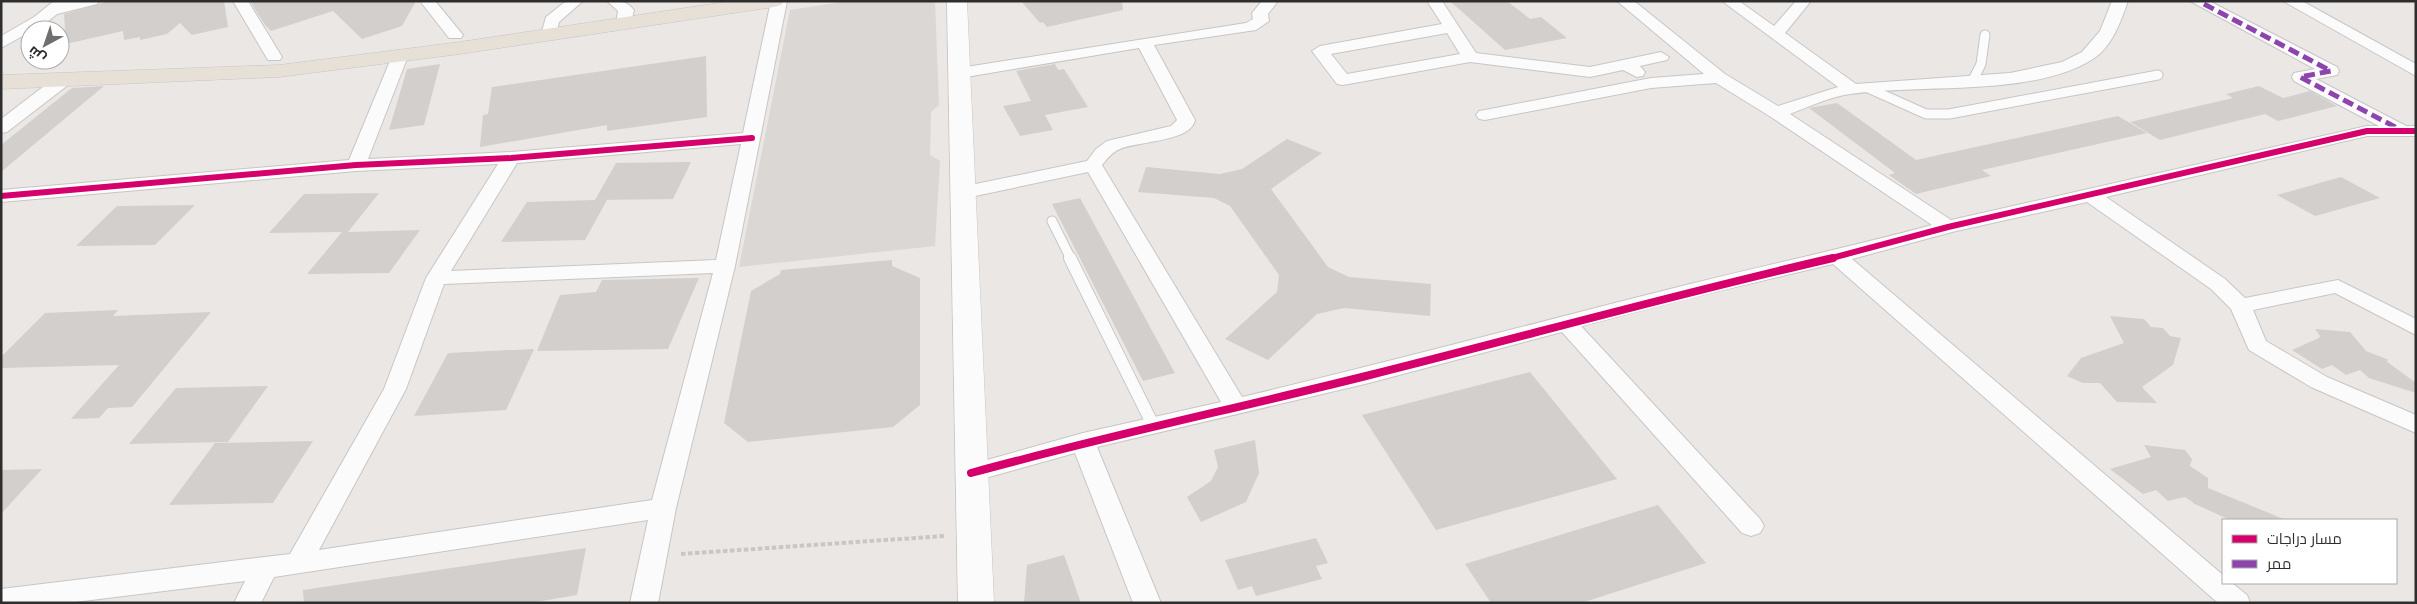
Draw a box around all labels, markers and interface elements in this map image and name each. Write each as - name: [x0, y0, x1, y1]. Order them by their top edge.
- north arrow: [20, 20, 70, 70]
- text: ش: [24, 42, 49, 68]
- legend: [2222, 519, 2397, 584]
- text: مسار دراجات: [2267, 529, 2342, 548]
- text: ممر: [2266, 554, 2291, 573]

